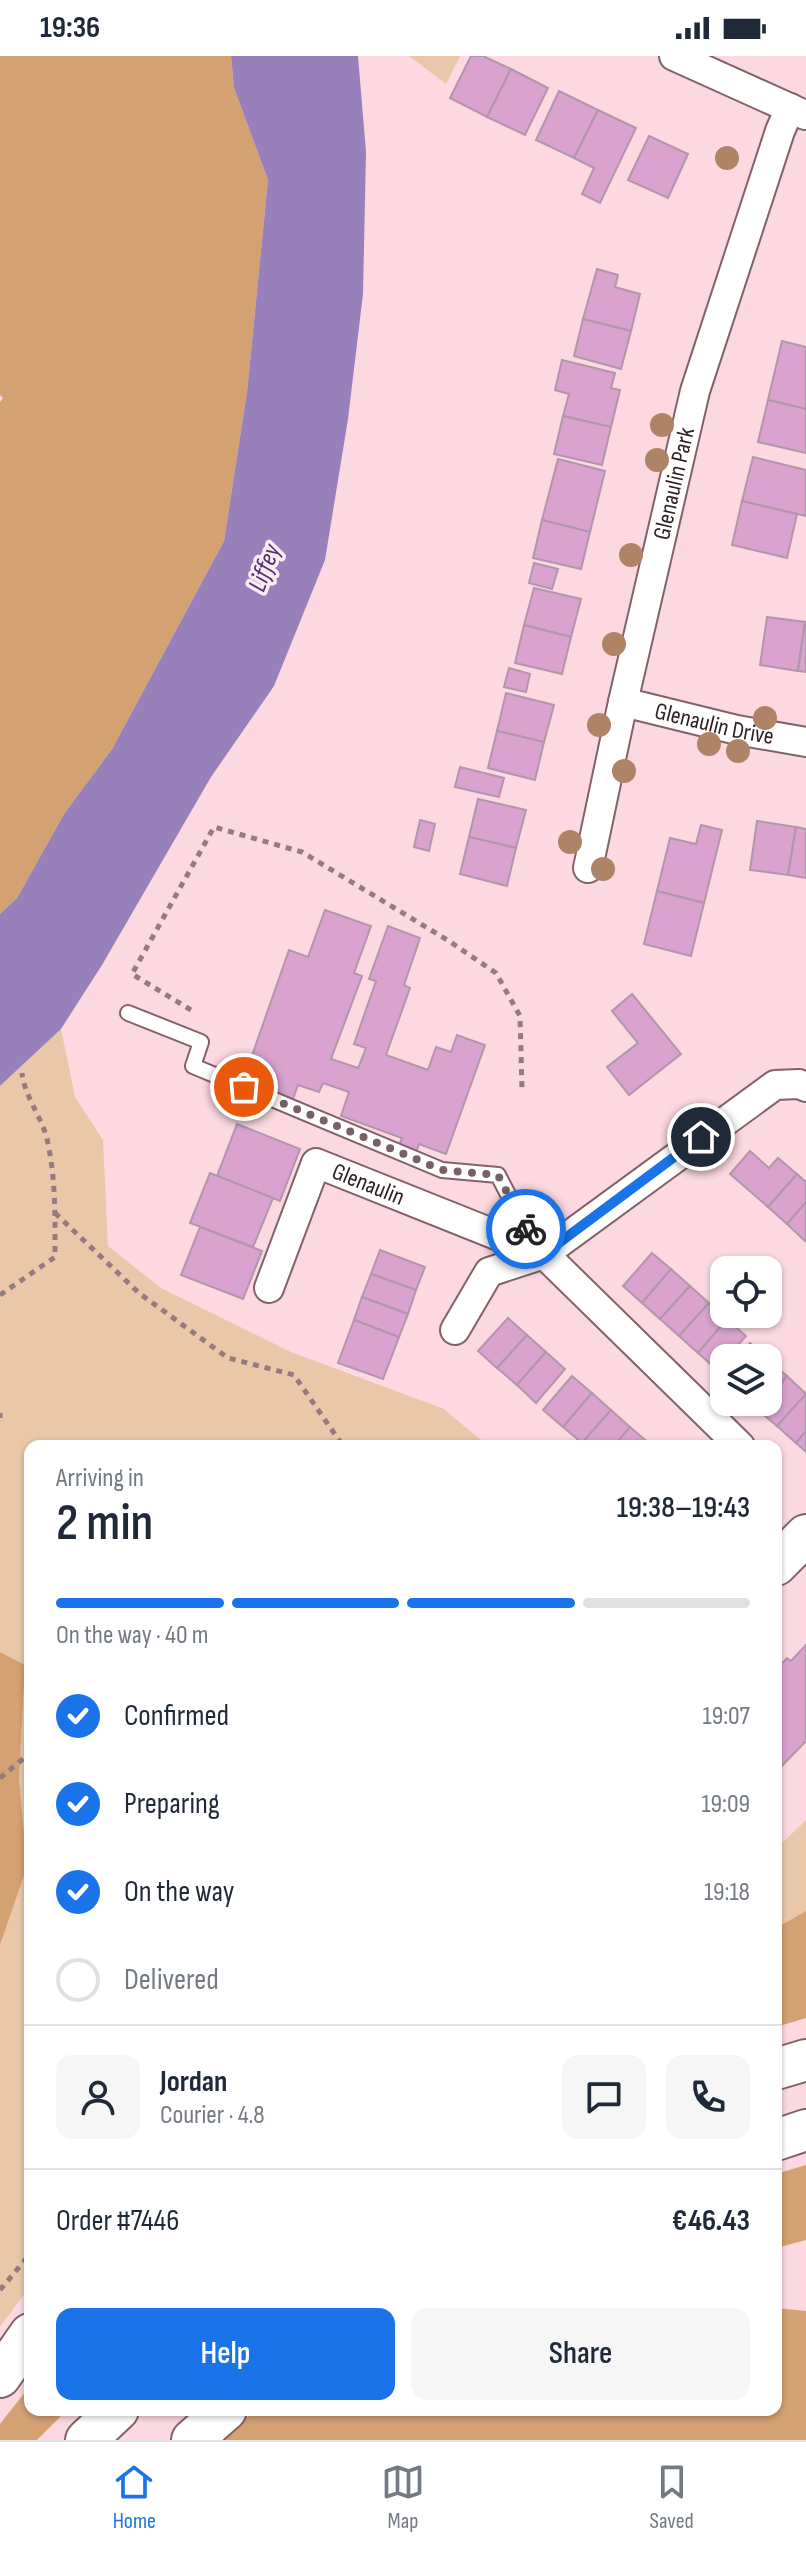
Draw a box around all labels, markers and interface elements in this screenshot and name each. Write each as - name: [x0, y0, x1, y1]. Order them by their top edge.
- text: 19:36: [40, 10, 100, 46]
- street label: Glenaulin Park: [647, 424, 701, 542]
- water label: Liffey: [242, 539, 289, 596]
- street label: Glenaulin Drive: [652, 696, 776, 751]
- pin: [210, 1053, 278, 1121]
- icon: bag: [222, 1065, 266, 1109]
- pin: [667, 1103, 735, 1171]
- icon: home: [679, 1115, 723, 1159]
- street label: Glenaulin: [328, 1156, 409, 1211]
- courier: [486, 1189, 566, 1269]
- icon: bike: [504, 1207, 548, 1251]
- map controls: [710, 1256, 782, 1416]
- button: locate: [710, 1256, 782, 1328]
- button: layers: [710, 1344, 782, 1416]
- text: Arriving in: [56, 1463, 144, 1494]
- text: 19:38–19:43: [617, 1490, 750, 1526]
- text: 2 min: [56, 1492, 153, 1555]
- text: On the way · 40 m: [56, 1620, 208, 1651]
- icon: check: [56, 1694, 100, 1738]
- text: Confirmed: [124, 1698, 229, 1734]
- text: 19:07: [703, 1701, 750, 1732]
- icon: check: [56, 1782, 100, 1826]
- text: Preparing: [124, 1786, 220, 1822]
- text: 19:09: [701, 1789, 750, 1820]
- icon: check: [56, 1870, 100, 1914]
- text: On the way: [124, 1874, 234, 1910]
- text: 19:18: [704, 1877, 750, 1908]
- text: Delivered: [124, 1962, 219, 1998]
- button: person: [56, 2055, 140, 2139]
- button: chat: [562, 2055, 646, 2139]
- button: phone: [666, 2055, 750, 2139]
- text: Jordan: [160, 2064, 227, 2100]
- text: Courier · 4.8: [160, 2100, 265, 2131]
- text: Order #7446: [56, 2203, 179, 2239]
- text: €46.43: [672, 2203, 750, 2239]
- button: Help: [56, 2308, 395, 2400]
- button: Share: [411, 2308, 750, 2400]
- tab: Home: [112, 2460, 156, 2535]
- tab: Map: [381, 2460, 425, 2535]
- tab: Saved: [650, 2460, 694, 2535]

